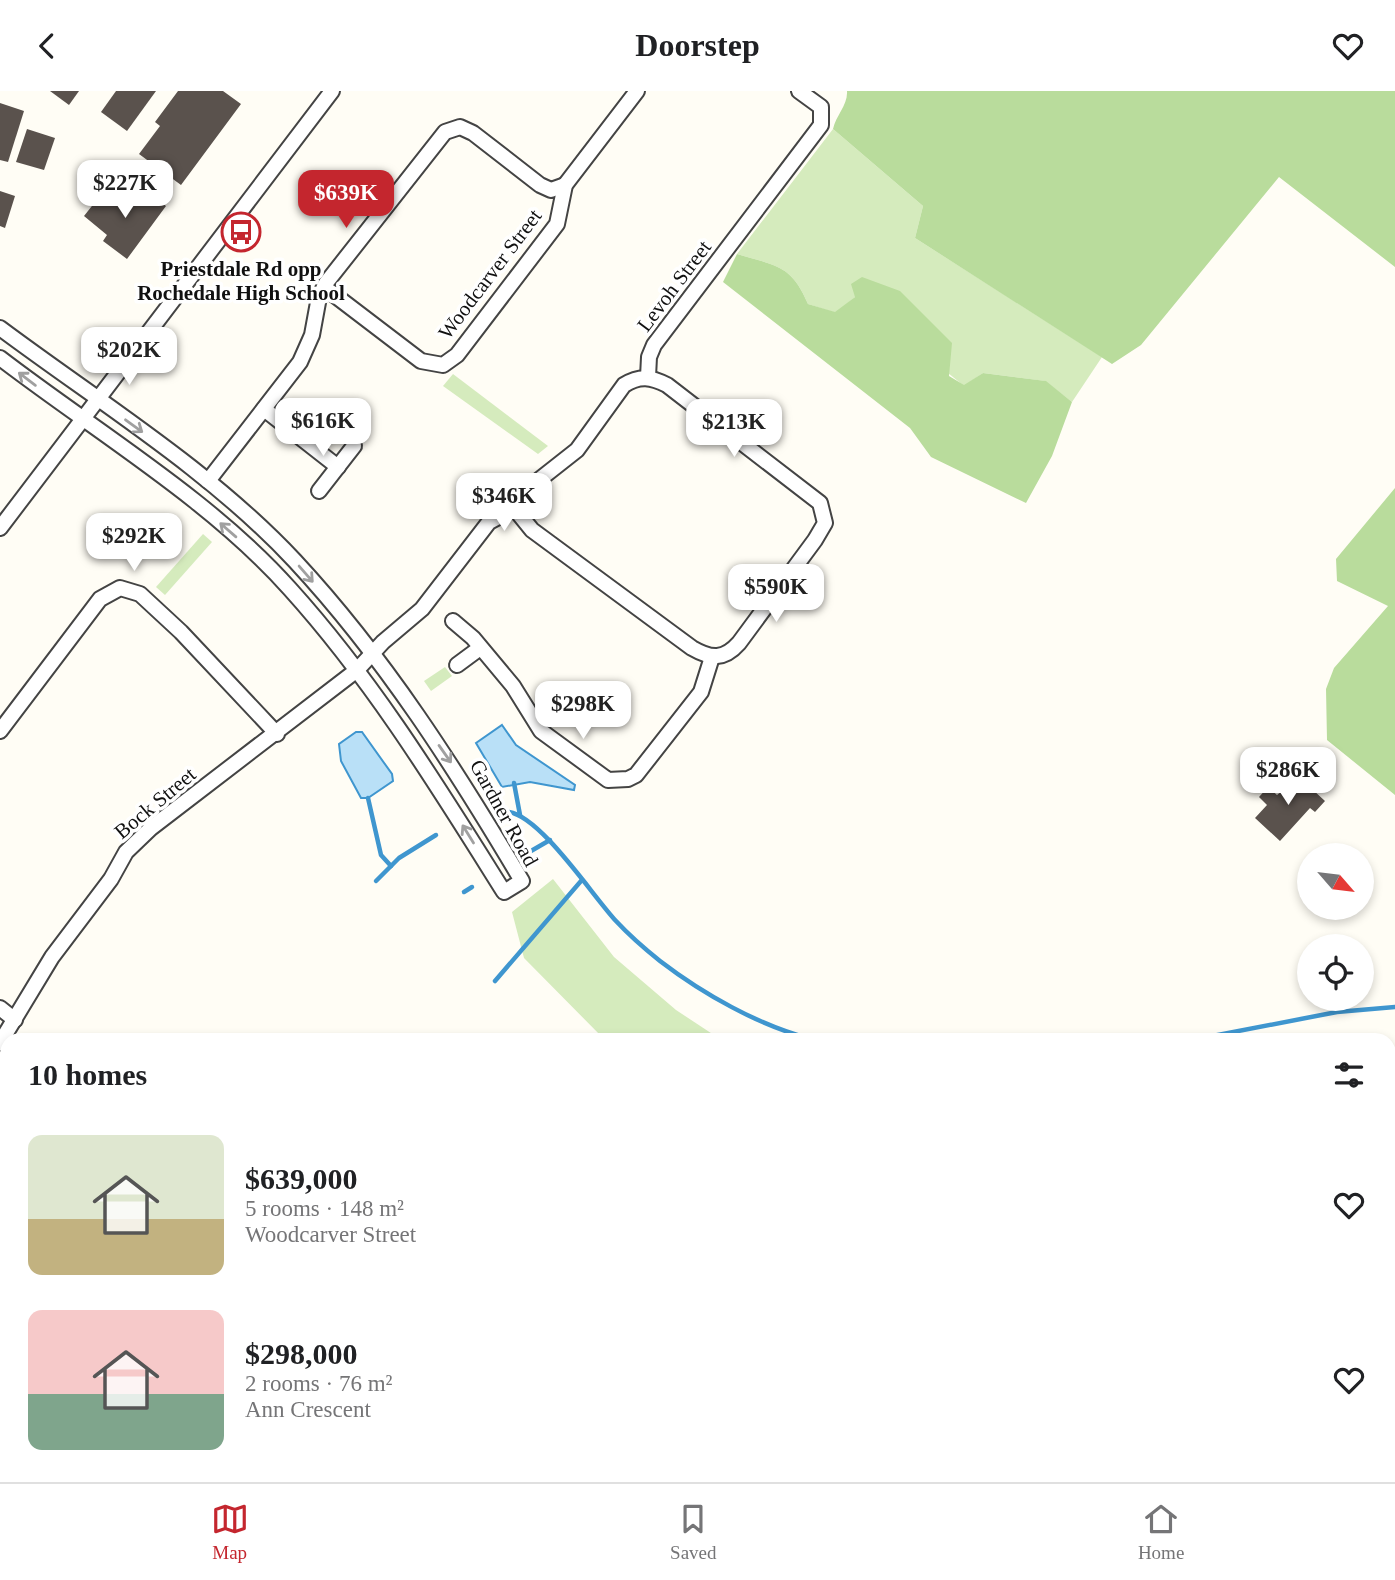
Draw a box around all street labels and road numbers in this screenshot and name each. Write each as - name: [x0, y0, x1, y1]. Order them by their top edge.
- street label: Woodcarver Street: [433, 204, 547, 344]
- street label: Levoh Street: [632, 236, 716, 336]
- street label: Gardner Road: [465, 755, 543, 871]
- street label: Bock Street: [110, 762, 201, 844]

